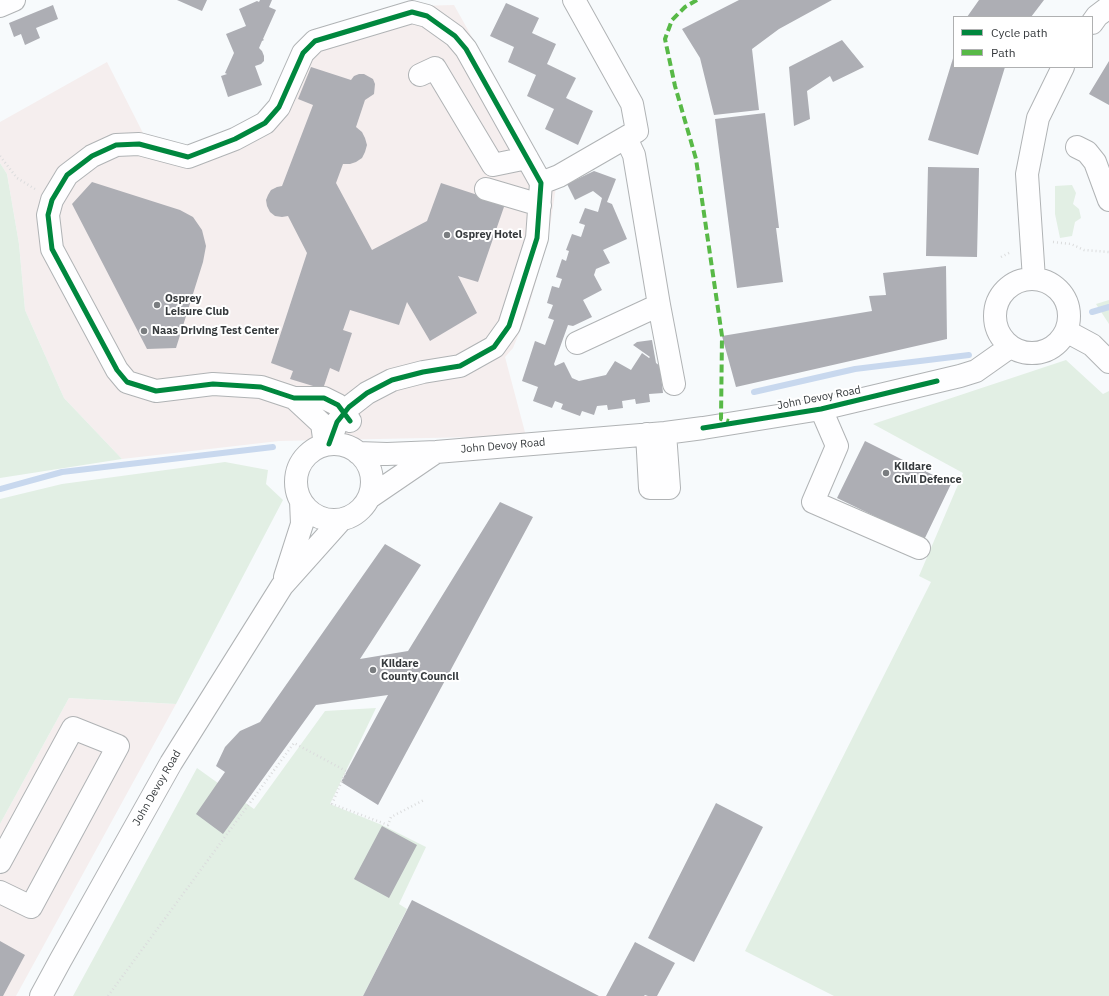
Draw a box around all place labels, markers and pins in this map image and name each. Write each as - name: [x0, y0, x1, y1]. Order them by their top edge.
- place label: Osprey Hotel: [455, 228, 522, 242]
- marker: Osprey Hotel: [442, 230, 452, 240]
- place label: Osprey Leisure Club: [165, 292, 229, 318]
- marker: Osprey Leisure Club: [152, 300, 162, 310]
- place label: Naas Driving Test Center: [152, 324, 279, 338]
- marker: Naas Driving Test Center: [139, 326, 149, 336]
- place label: Kildare Civil Defence: [894, 460, 962, 486]
- marker: Kildare Civil Defence: [881, 468, 891, 478]
- place label: Kildare County Council: [381, 657, 459, 683]
- marker: Kildare County Council: [368, 665, 378, 675]

